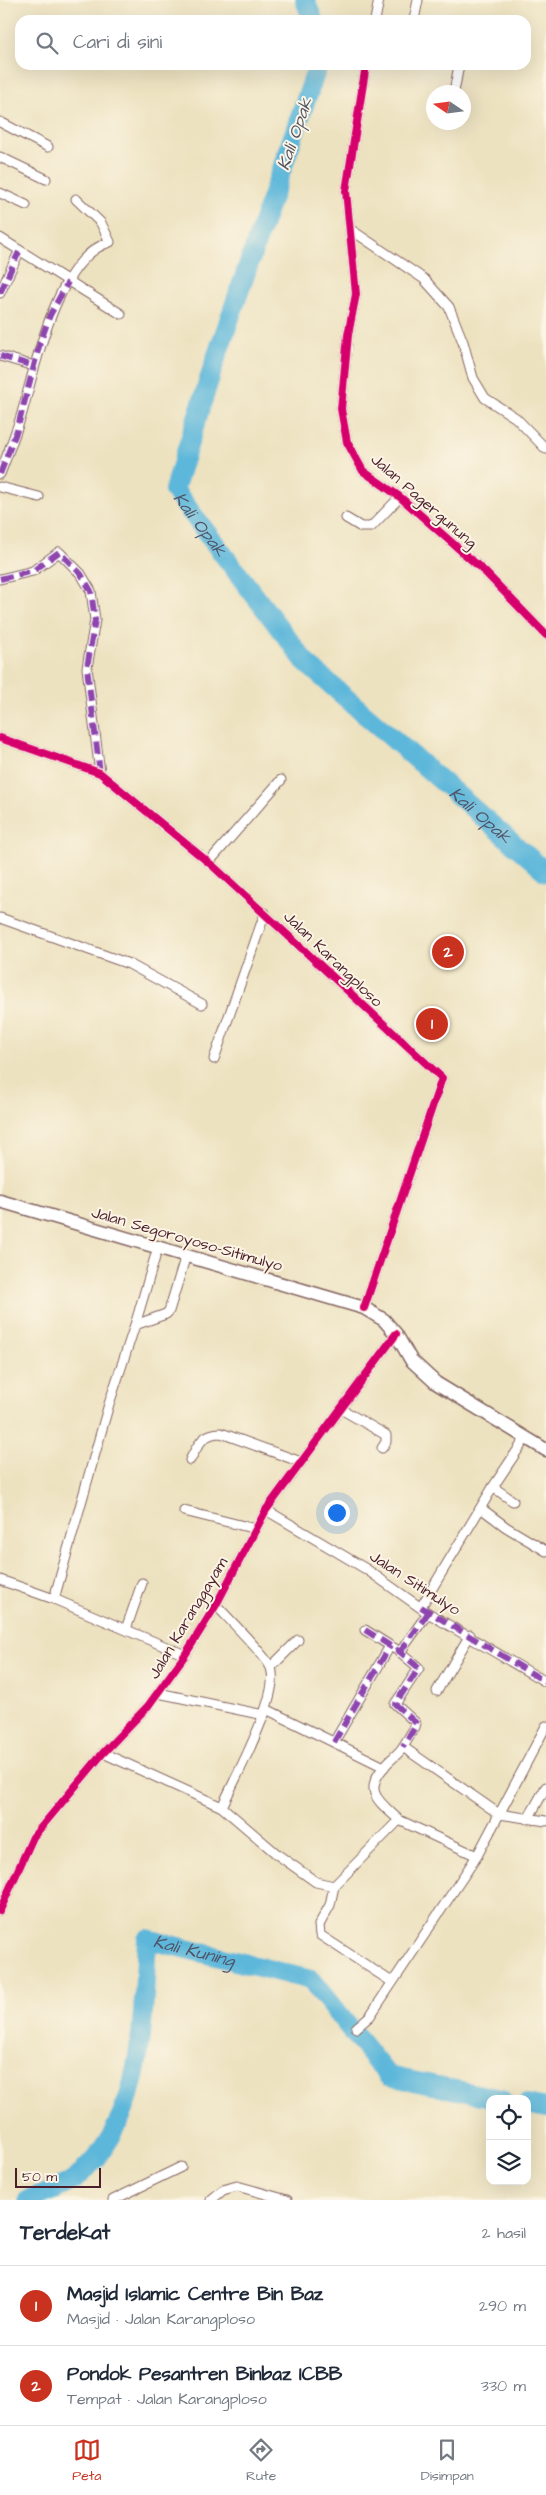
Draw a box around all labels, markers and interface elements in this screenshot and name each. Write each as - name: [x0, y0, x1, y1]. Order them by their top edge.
- search box: [15, 15, 531, 70]
- icon: search: [33, 29, 61, 57]
- text: Cari di sini: [73, 29, 162, 56]
- north arrow: [426, 85, 471, 130]
- water label: Kali Opak: [271, 94, 319, 174]
- street label: Jalan Pagergunung: [365, 449, 482, 554]
- water label: Kali Opak: [167, 487, 234, 563]
- water label: Kali Opak: [444, 781, 518, 850]
- street label: Jalan Karangploso: [278, 906, 387, 1013]
- pin: 2: [432, 933, 464, 971]
- pin: 1: [416, 1005, 448, 1043]
- street label: Jalan Segoroyoso-Sitimulyo: [89, 1201, 285, 1278]
- your location: [324, 1500, 350, 1526]
- street label: Jalan Sitimulyo: [365, 1545, 465, 1621]
- street label: Jalan Karanggayam: [143, 1553, 234, 1684]
- water label: Kali Kuning: [151, 1929, 239, 1974]
- map controls: [486, 2095, 531, 2185]
- button: locate: [486, 2095, 531, 2140]
- button: layers: [486, 2140, 531, 2185]
- scale bar: [15, 2165, 101, 2188]
- text: 50 m: [22, 2167, 57, 2187]
- text: Terdekat: [20, 2218, 110, 2247]
- text: 2 hasil: [481, 2222, 526, 2244]
- text: Masjid Islamic Centre Bin Baz: [67, 2281, 323, 2308]
- text: 1: [35, 2295, 37, 2317]
- text: 290 m: [479, 2295, 526, 2317]
- text: Masjid · Jalan Karangploso: [67, 2308, 255, 2330]
- text: Pondok Pesantren Binbaz ICBB: [67, 2361, 342, 2388]
- text: 2: [31, 2375, 41, 2397]
- text: 330 m: [481, 2375, 526, 2397]
- text: Tempat · Jalan Karangploso: [67, 2388, 267, 2410]
- tab: Peta: [72, 2436, 102, 2486]
- tab: Rute: [246, 2436, 276, 2486]
- tab: Disimpan: [421, 2436, 474, 2486]

